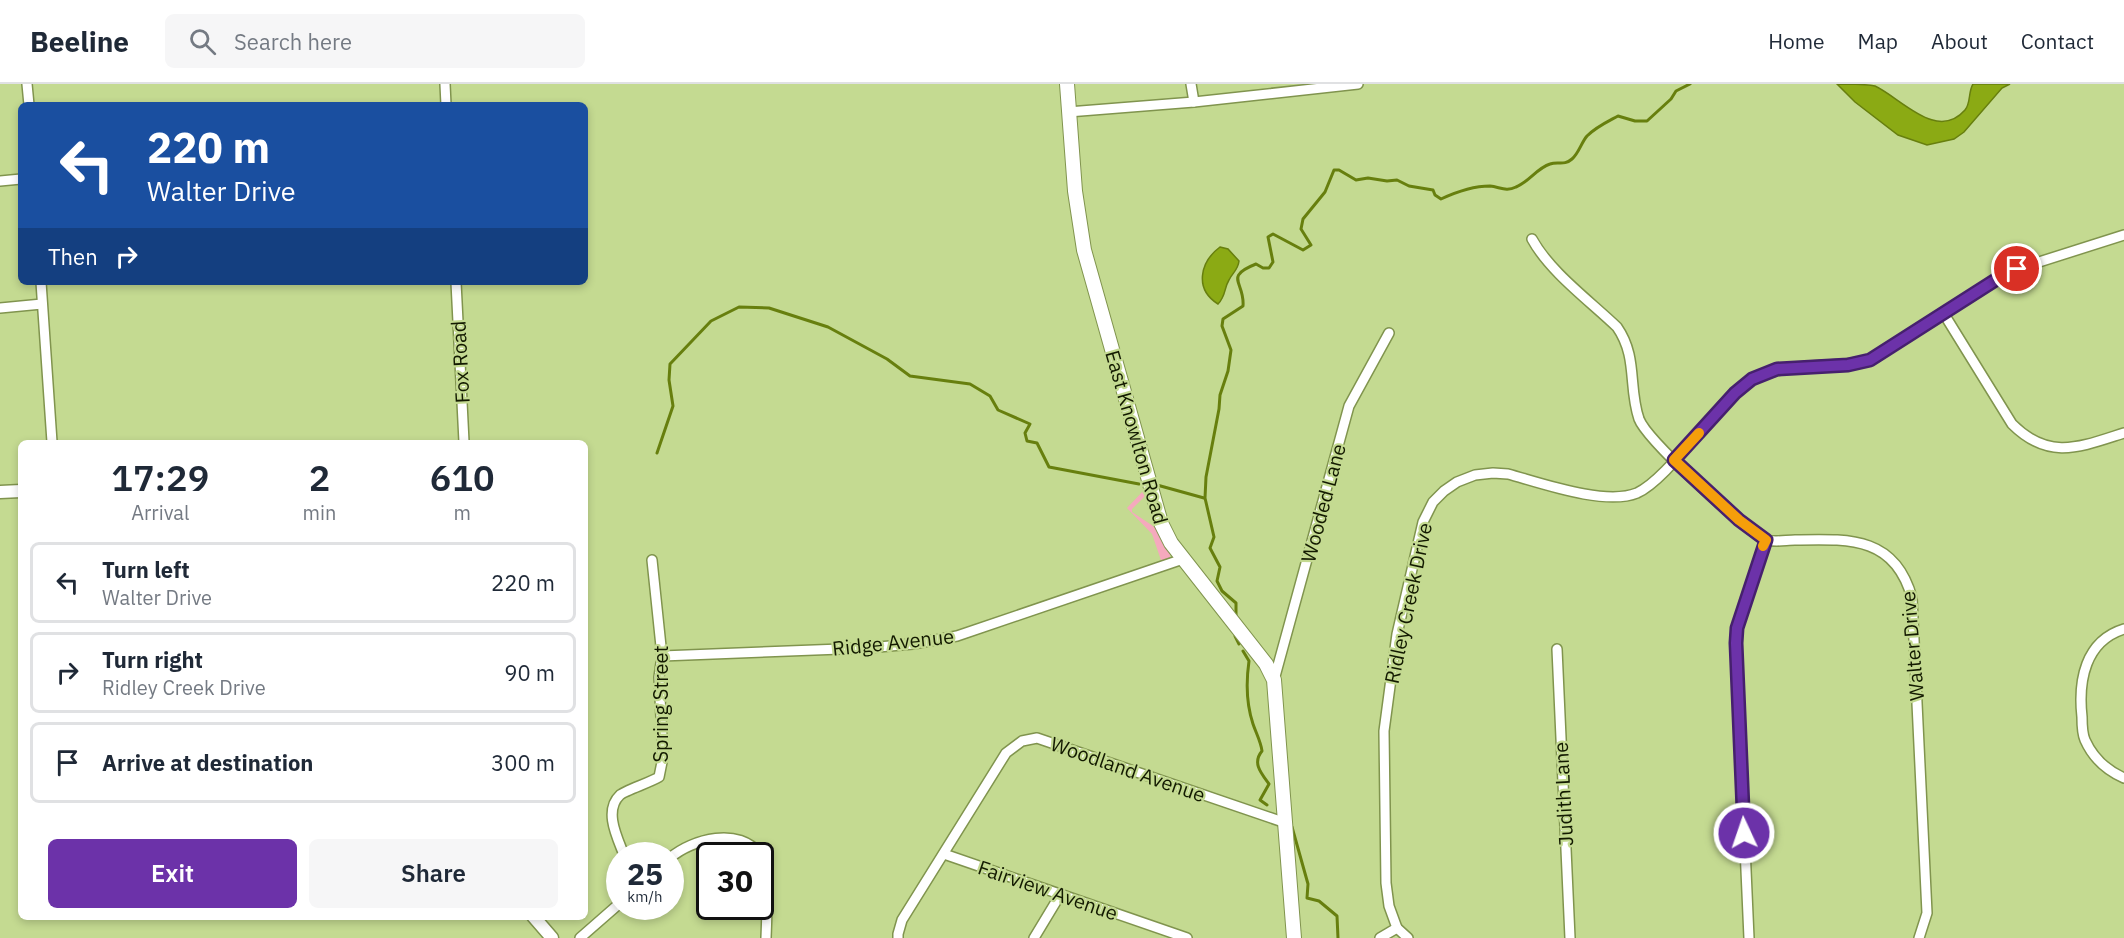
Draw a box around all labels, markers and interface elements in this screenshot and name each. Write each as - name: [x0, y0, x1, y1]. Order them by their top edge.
- search box: [165, 14, 585, 68]
- text: Beeline: [30, 23, 129, 60]
- icon: search: [186, 25, 219, 58]
- text: Search here: [234, 27, 352, 56]
- text: Home: [1768, 27, 1825, 55]
- text: Map: [1858, 27, 1898, 55]
- text: About: [1931, 27, 1988, 55]
- text: Contact: [2021, 27, 2094, 55]
- text: 220 m: [147, 120, 270, 175]
- icon: left: [48, 126, 126, 204]
- text: Walter Drive: [147, 173, 296, 208]
- icon: right: [110, 240, 143, 273]
- text: Then: [48, 242, 98, 271]
- pin: [1991, 243, 2042, 294]
- icon: arrive: [2000, 252, 2033, 285]
- street label: Fox Road: [444, 320, 476, 404]
- street label: East Knowlton Road: [1099, 347, 1175, 527]
- street label: Wooded Lane: [1294, 441, 1352, 565]
- text: 17:29: [111, 454, 209, 501]
- text: 2: [309, 454, 330, 501]
- text: 610: [430, 454, 495, 501]
- text: Arrival: [131, 499, 189, 526]
- text: min: [303, 499, 336, 526]
- text: m: [453, 499, 471, 526]
- street label: Ridley Creek Drive: [1378, 520, 1438, 686]
- text: Turn left: [102, 555, 190, 584]
- icon: left: [51, 566, 84, 599]
- text: 220 m: [491, 568, 555, 597]
- text: Walter Drive: [102, 584, 212, 611]
- street label: Walter Drive: [1894, 590, 1930, 702]
- street label: Ridge Avenue: [831, 622, 955, 662]
- text: Turn right: [102, 645, 203, 674]
- street label: Spring Street: [647, 645, 674, 763]
- icon: right: [51, 656, 84, 689]
- text: 90 m: [504, 658, 555, 687]
- text: Ridley Creek Drive: [102, 674, 266, 701]
- street label: Woodland Avenue: [1047, 730, 1209, 808]
- street label: Judith Lane: [1547, 741, 1579, 847]
- icon: arrive: [51, 746, 84, 779]
- text: Arrive at destination: [102, 748, 313, 777]
- text: 300 m: [491, 748, 555, 777]
- position arrow: [1712, 801, 1776, 865]
- button: Exit: [48, 839, 297, 908]
- button: Share: [309, 839, 558, 908]
- speed limit sign: 30: [696, 842, 774, 920]
- street label: Fairview Avenue: [974, 853, 1122, 927]
- text: 25: [627, 854, 663, 893]
- text: km/h: [627, 887, 663, 906]

